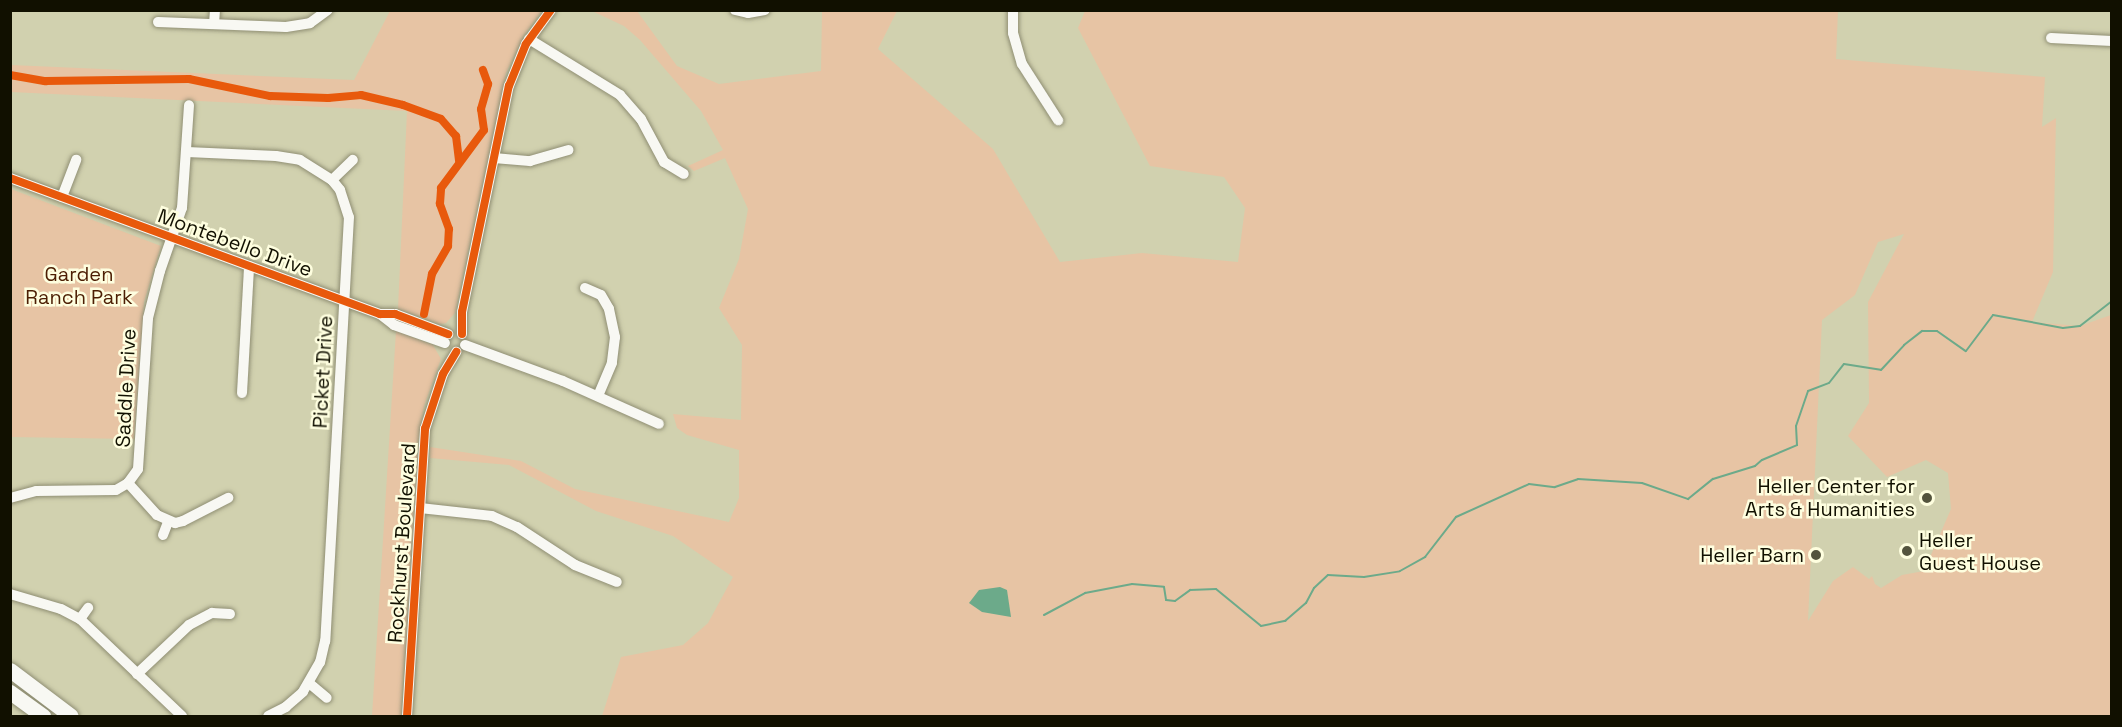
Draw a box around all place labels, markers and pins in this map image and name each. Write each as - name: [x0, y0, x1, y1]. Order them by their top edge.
- place label: Heller Center for Arts & Humanities: [1745, 474, 1915, 521]
- marker: Heller Center for Arts & Humanities: [1920, 491, 1934, 505]
- place label: Heller Guest House: [1919, 528, 2041, 575]
- place label: Heller Barn: [1700, 543, 1804, 567]
- marker: Heller Guest House: [1900, 544, 1914, 558]
- marker: Heller Barn: [1809, 548, 1823, 562]

